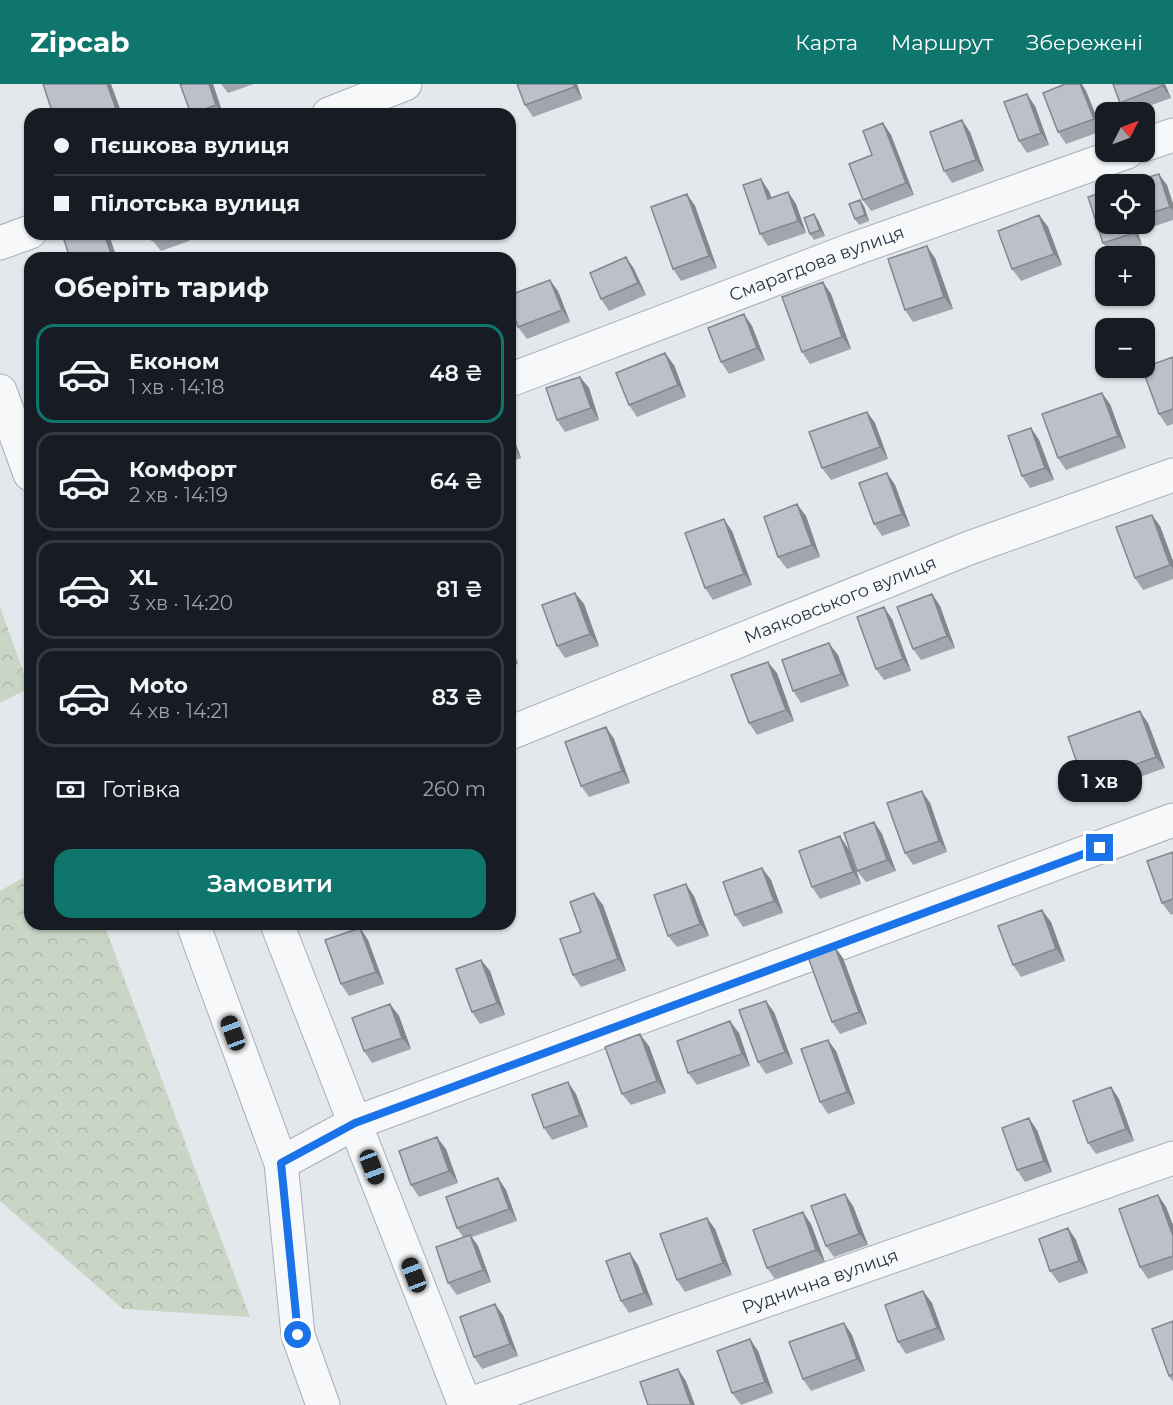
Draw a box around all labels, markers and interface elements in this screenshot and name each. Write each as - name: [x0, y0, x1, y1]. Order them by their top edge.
- text: Zipcab: [30, 25, 130, 59]
- text: Карта: [795, 30, 858, 55]
- text: Маршрут: [891, 30, 993, 55]
- text: Збережені: [1026, 30, 1143, 55]
- north arrow: [1095, 102, 1155, 162]
- map controls: [1095, 102, 1155, 378]
- text: Пєшкова вулиця: [90, 132, 290, 159]
- button: locate: [1095, 174, 1155, 234]
- text: Пілотська вулиця: [90, 190, 300, 217]
- street label: Смарагдова вулиця: [726, 221, 907, 306]
- button: +: [1095, 246, 1155, 306]
- text: Оберіть тариф: [54, 271, 269, 304]
- button: −: [1095, 318, 1155, 378]
- icon: car: [57, 347, 111, 401]
- text: Економ: [129, 348, 220, 375]
- text: 48 ₴: [429, 360, 483, 387]
- text: 1 хв · 14:18: [129, 375, 224, 399]
- icon: car: [57, 455, 111, 509]
- text: Комфорт: [129, 456, 237, 483]
- text: 64 ₴: [430, 468, 483, 495]
- text: 2 хв · 14:19: [129, 483, 228, 507]
- street label: Маяковського вулиця: [741, 551, 939, 648]
- icon: car: [57, 563, 111, 617]
- text: XL: [129, 564, 158, 591]
- text: 81 ₴: [436, 576, 483, 603]
- text: 3 хв · 14:20: [129, 591, 233, 615]
- icon: car: [57, 671, 111, 725]
- text: Moto: [129, 672, 188, 699]
- text: 83 ₴: [432, 684, 483, 711]
- text: 4 хв · 14:21: [129, 699, 229, 723]
- callout: 1 хв: [1058, 761, 1142, 803]
- text: 1 хв: [1082, 769, 1118, 793]
- icon: cash: [54, 773, 87, 806]
- text: Готівка: [102, 776, 181, 803]
- text: 260 m: [423, 777, 486, 801]
- route end: [1086, 834, 1113, 861]
- button: Замовити: [54, 849, 486, 918]
- car: [218, 1013, 248, 1053]
- car: [357, 1147, 387, 1187]
- street label: Руднична вулиця: [739, 1244, 901, 1319]
- car: [399, 1255, 429, 1295]
- route start: [284, 1321, 311, 1348]

